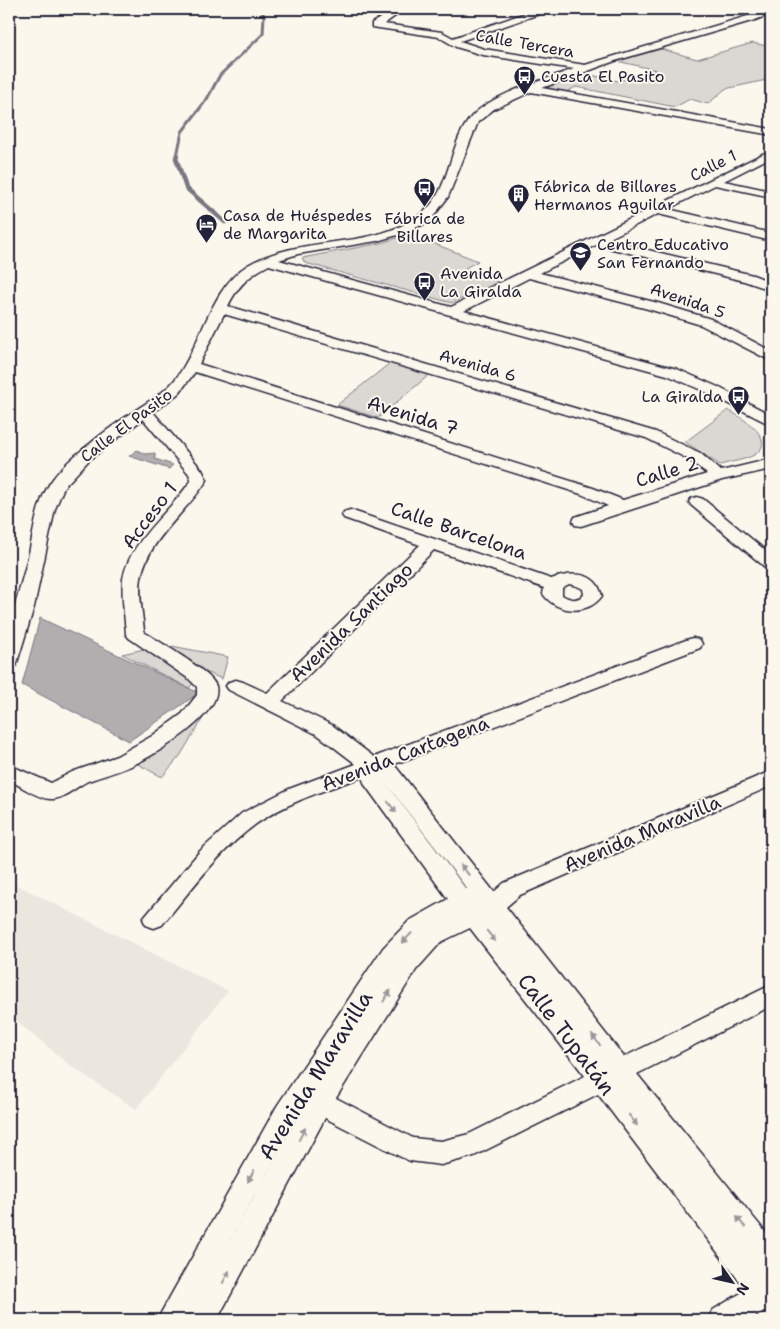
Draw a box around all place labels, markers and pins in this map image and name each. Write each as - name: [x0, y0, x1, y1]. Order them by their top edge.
- bus stop icon: Cuesta El Pasito: [513, 64, 537, 95]
- place label: Cuesta El Pasito: [541, 66, 664, 87]
- place label: Fábrica de Billares Hermanos Aguilar: [534, 176, 677, 215]
- bus stop icon: Fábrica de Billares: [413, 177, 437, 208]
- building icon: Fábrica de Billares Hermanos Aguilar: [506, 183, 530, 214]
- place label: Casa de Huéspedes de Margarita: [223, 205, 372, 244]
- place label: Fábrica de Billares: [385, 208, 465, 247]
- hotel icon: Casa de Huéspedes de Margarita: [195, 212, 219, 243]
- place label: Centro Educativo San Fernando: [597, 234, 729, 273]
- school or university icon: Centro Educativo San Fernando: [569, 241, 593, 272]
- place label: Avenida La Giralda: [440, 263, 521, 302]
- bus stop icon: Avenida La Giralda: [412, 270, 436, 301]
- bus stop icon: La Giralda: [727, 384, 751, 415]
- place label: La Giralda: [642, 386, 723, 407]

